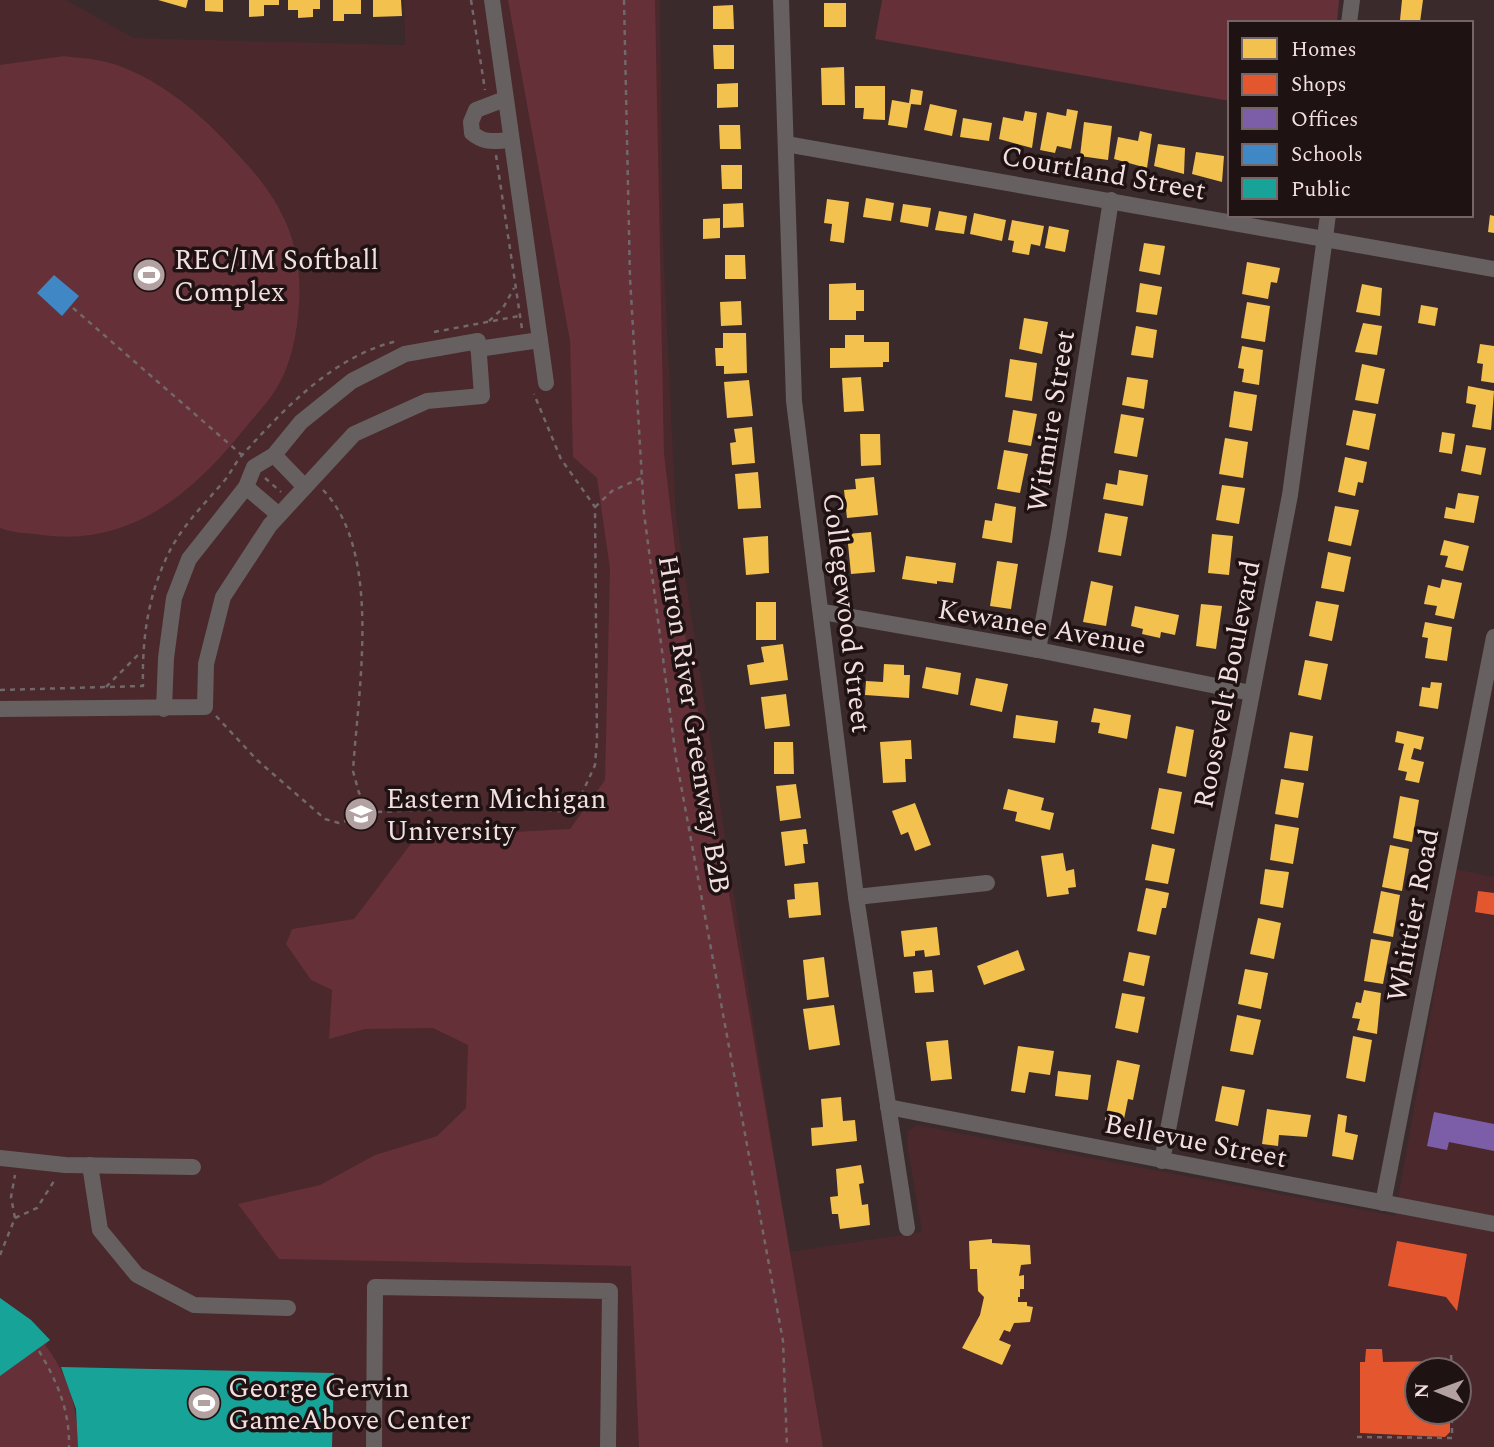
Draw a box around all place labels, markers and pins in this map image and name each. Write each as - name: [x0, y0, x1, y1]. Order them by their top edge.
- place label: REC/IM Softball Complex: [174, 239, 379, 314]
- sports icon: REC/IM Softball Complex: [130, 256, 168, 294]
- place label: Eastern Michigan University: [386, 778, 607, 853]
- school or university icon: Eastern Michigan University: [342, 795, 380, 833]
- place label: George Gervin GameAbove Center: [228, 1367, 471, 1442]
- sports icon: George Gervin GameAbove Center: [185, 1384, 223, 1422]

